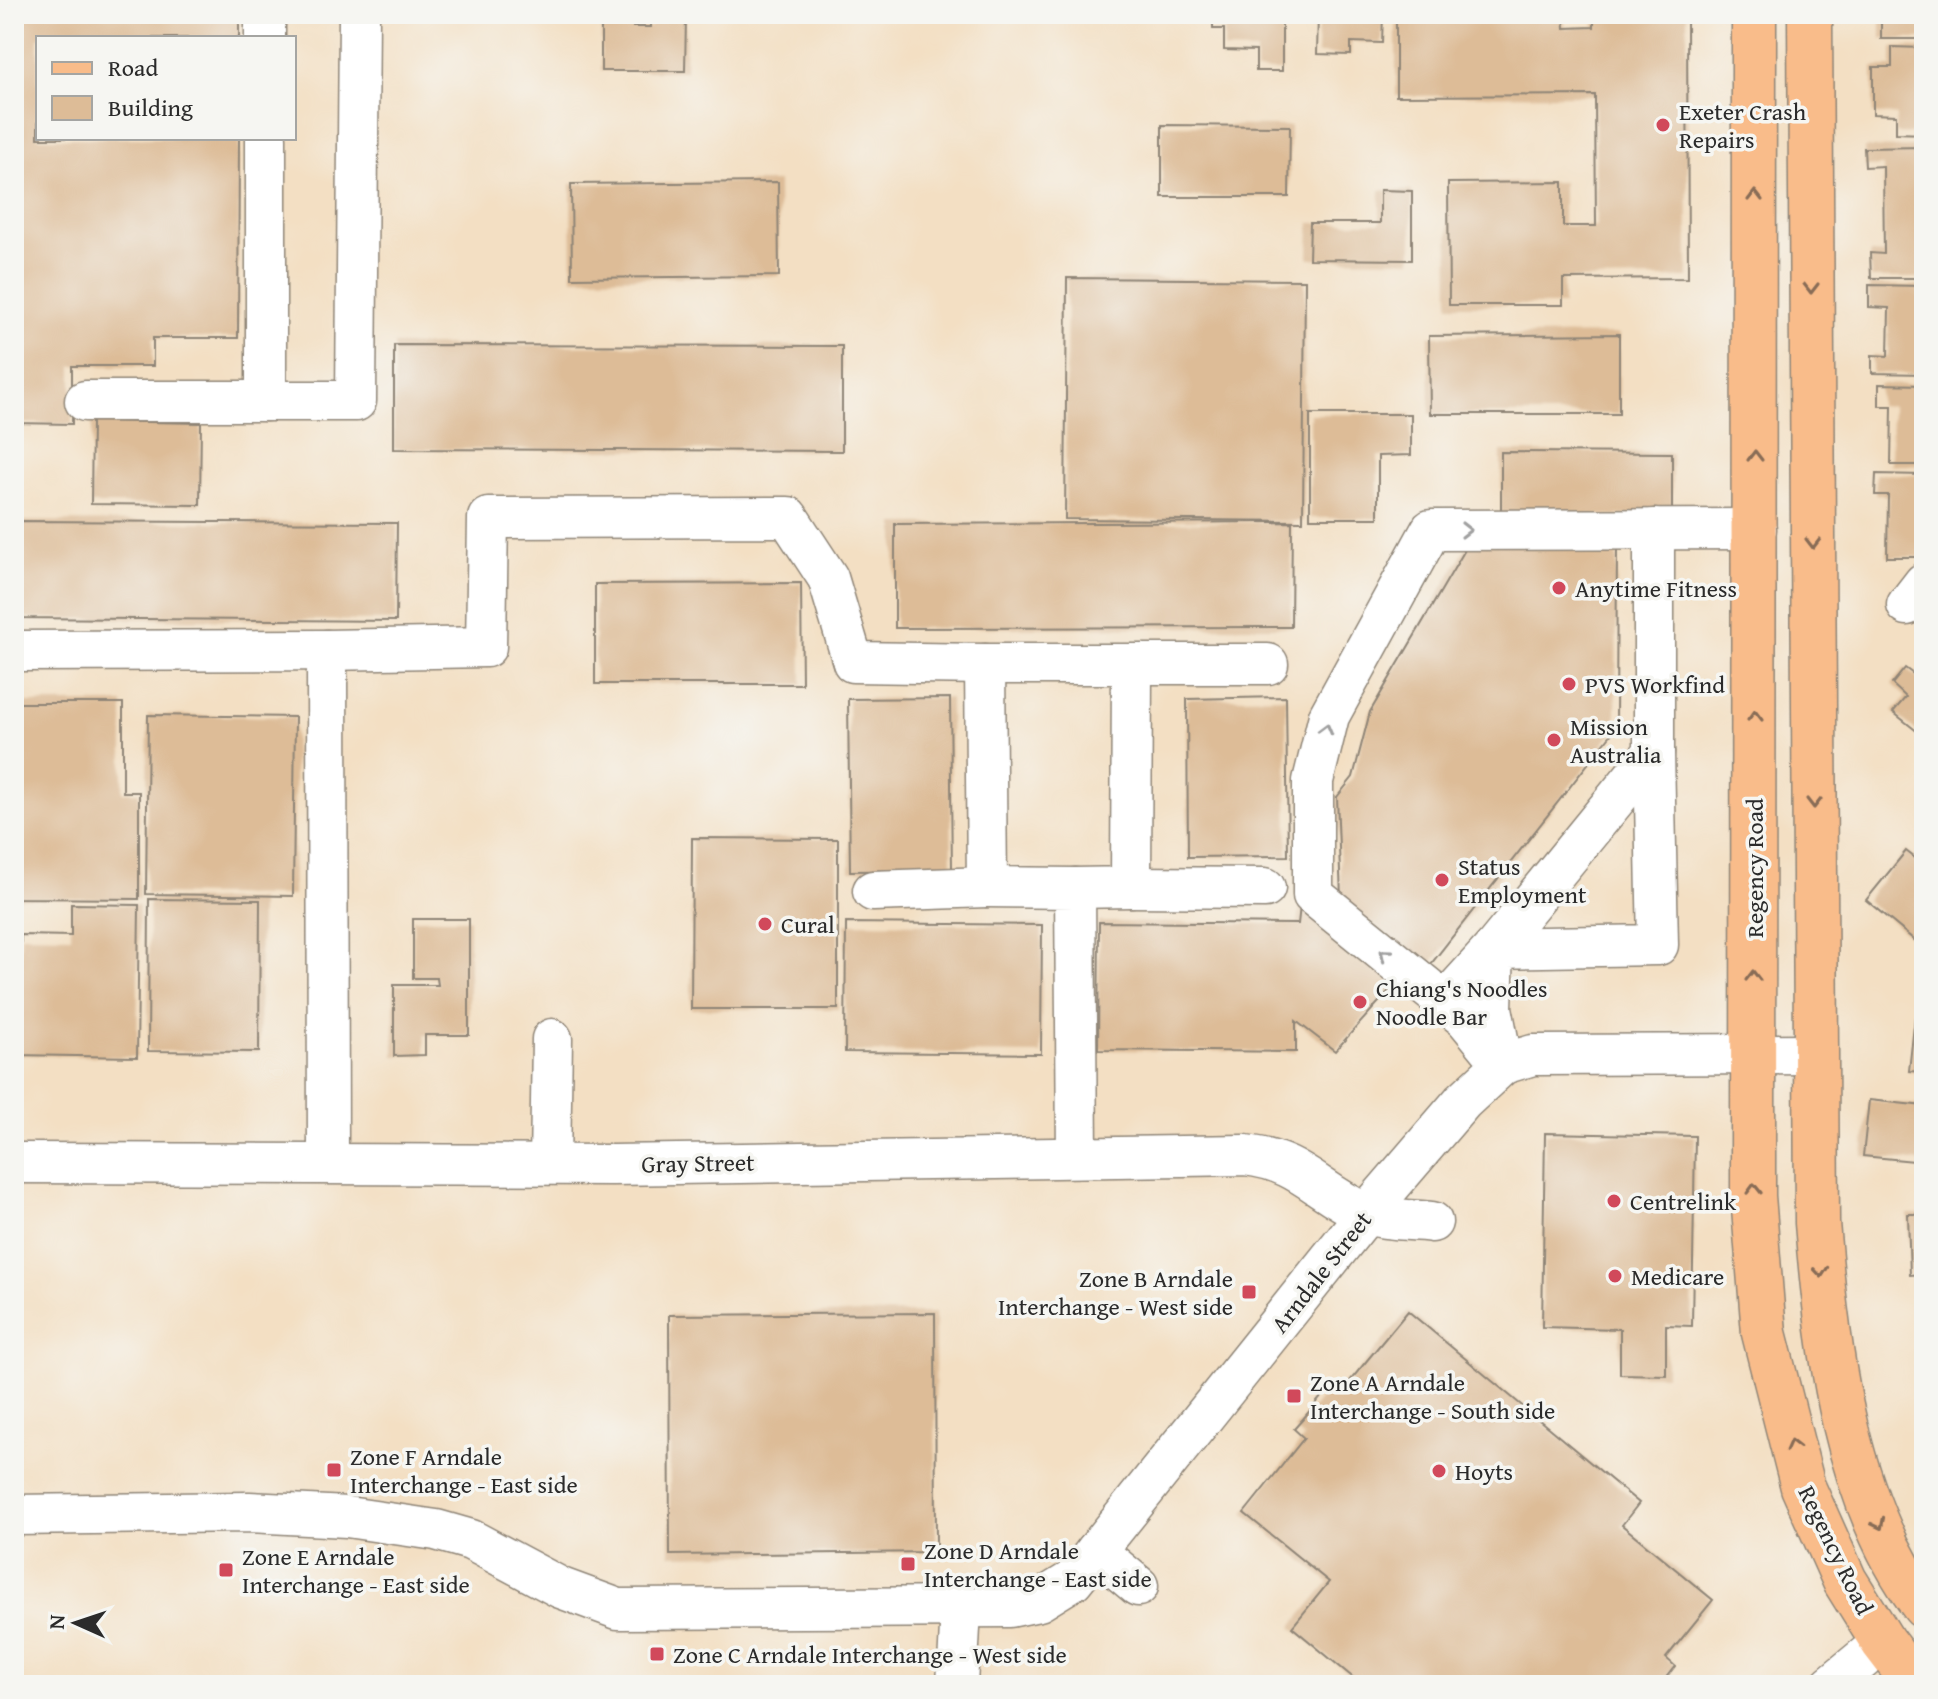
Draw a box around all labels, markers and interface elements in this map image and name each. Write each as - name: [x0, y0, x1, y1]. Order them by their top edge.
- legend: [36, 36, 296, 140]
- text: Road: [108, 50, 158, 85]
- text: Building: [108, 90, 193, 125]
- place label: Exeter Crash Repairs: [1679, 94, 1807, 157]
- marker: Exeter Crash Repairs: [1654, 116, 1672, 134]
- one-way arrow: [1746, 189, 1763, 202]
- one-way arrow: [1802, 282, 1820, 295]
- one-way arrow: [1746, 449, 1764, 462]
- one-way arrow: [1460, 521, 1473, 539]
- one-way arrow: [1804, 537, 1821, 550]
- place label: Anytime Fitness: [1575, 571, 1737, 606]
- marker: Anytime Fitness: [1550, 579, 1568, 597]
- place label: PVS Workfind: [1585, 667, 1725, 702]
- marker: PVS Workfind: [1560, 675, 1578, 693]
- place label: Mission Australia: [1570, 709, 1662, 772]
- one-way arrow: [1746, 709, 1764, 722]
- one-way arrow: [1317, 723, 1333, 737]
- marker: Mission Australia: [1545, 731, 1563, 749]
- one-way arrow: [1805, 797, 1823, 810]
- street label: Regency Road: [1737, 798, 1772, 938]
- place label: Status Employment: [1458, 849, 1587, 912]
- marker: Status Employment: [1433, 871, 1451, 889]
- place label: Cural: [781, 907, 835, 942]
- marker: Cural: [756, 915, 774, 933]
- one-way arrow: [1379, 949, 1394, 964]
- one-way arrow: [1744, 969, 1762, 982]
- place label: Chiang's Noodles Noodle Bar: [1376, 971, 1548, 1034]
- marker: Chiang's Noodles Noodle Bar: [1351, 993, 1369, 1011]
- street label: Gray Street: [641, 1145, 755, 1181]
- one-way arrow: [1745, 1182, 1762, 1195]
- place label: Centrelink: [1630, 1184, 1737, 1219]
- marker: Centrelink: [1605, 1192, 1623, 1210]
- street label: Arndale Street: [1262, 1203, 1380, 1340]
- place label: Medicare: [1631, 1259, 1724, 1294]
- place label: Zone B Arndale Interchange - West side: [998, 1261, 1233, 1324]
- one-way arrow: [1812, 1266, 1829, 1279]
- marker: Medicare: [1606, 1267, 1624, 1285]
- marker: Zone B Arndale Interchange - West side: [1240, 1283, 1258, 1301]
- place label: Zone A Arndale Interchange - South side: [1310, 1365, 1555, 1428]
- marker: Zone A Arndale Interchange - South side: [1285, 1387, 1303, 1405]
- place label: Zone F Arndale Interchange - East side: [350, 1439, 578, 1502]
- one-way arrow: [1785, 1439, 1802, 1453]
- place label: Hoyts: [1455, 1454, 1513, 1489]
- marker: Zone F Arndale Interchange - East side: [325, 1461, 343, 1479]
- marker: Hoyts: [1430, 1462, 1448, 1480]
- street label: Regency Road: [1790, 1479, 1882, 1621]
- one-way arrow: [1869, 1515, 1885, 1530]
- place label: Zone D Arndale Interchange - East side: [924, 1533, 1152, 1596]
- place label: Zone E Arndale Interchange - East side: [242, 1539, 470, 1602]
- marker: Zone D Arndale Interchange - East side: [899, 1555, 917, 1573]
- marker: Zone E Arndale Interchange - East side: [217, 1561, 235, 1579]
- north arrow: [36, 1583, 116, 1663]
- text: N: [40, 1613, 72, 1630]
- place label: Zone C Arndale Interchange - West side: [673, 1637, 1067, 1672]
- marker: Zone C Arndale Interchange - West side: [648, 1645, 666, 1663]

